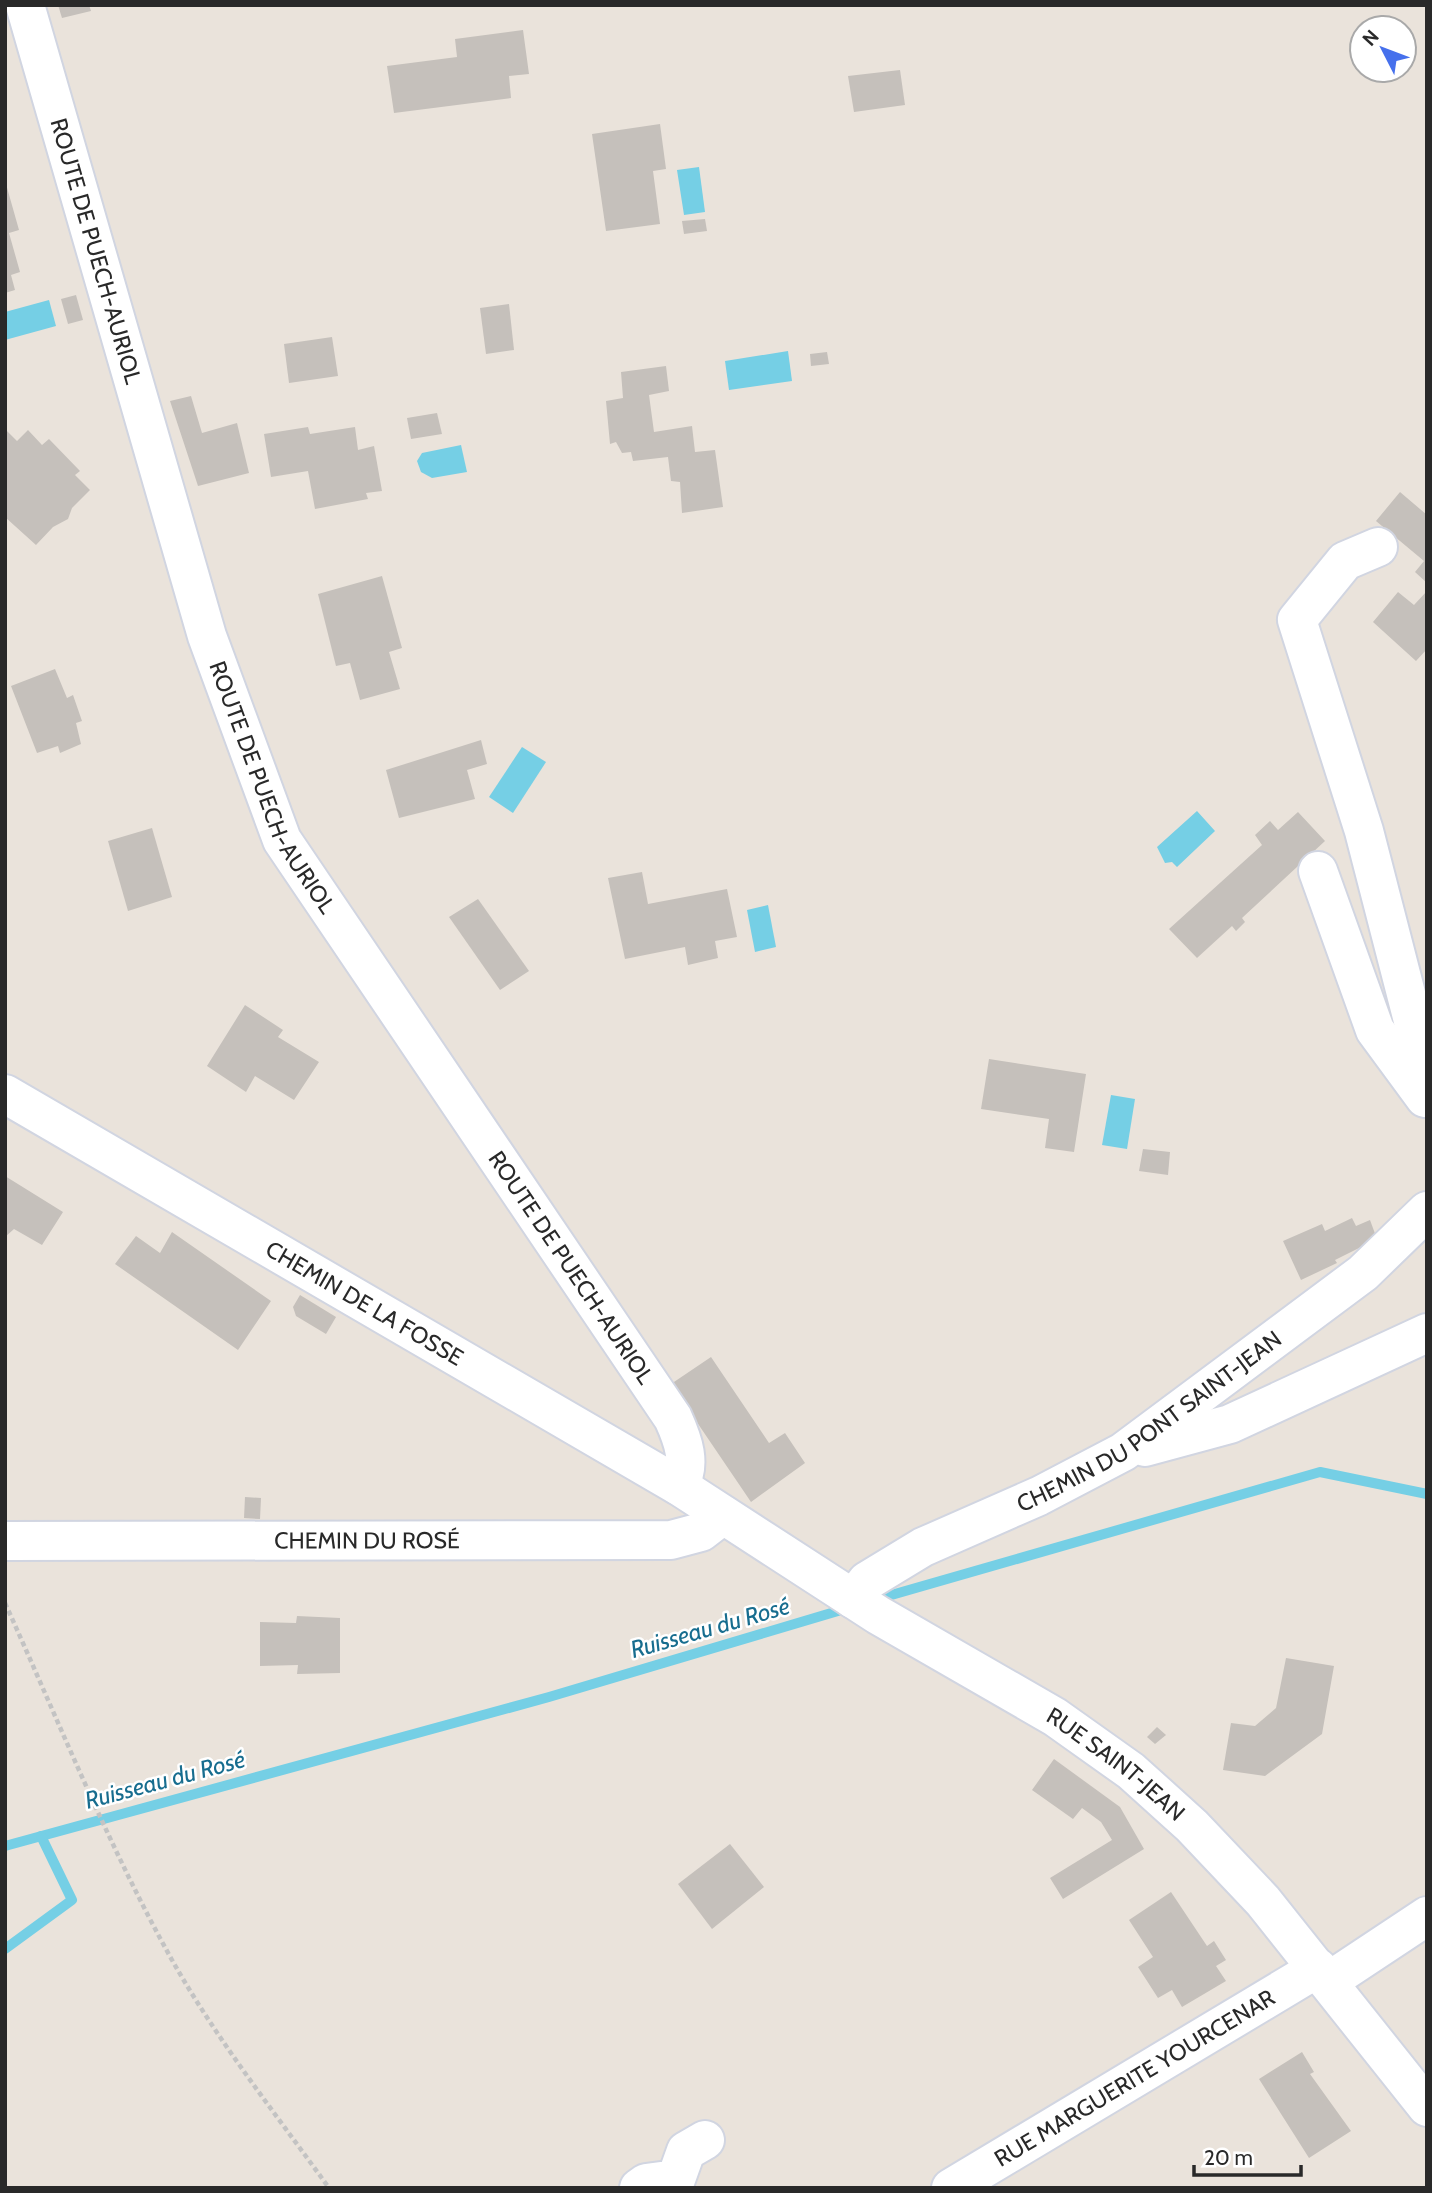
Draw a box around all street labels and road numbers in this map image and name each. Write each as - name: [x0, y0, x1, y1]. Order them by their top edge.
- street label: ROUTE DE PUECH-AURIOL: [44, 115, 148, 387]
- street label: ROUTE DE PUECH-AURIOL: [203, 657, 342, 919]
- street label: ROUTE DE PUECH-AURIOL: [482, 1146, 660, 1389]
- street label: CHEMIN DE LA FOSSE: [261, 1235, 468, 1371]
- street label: CHEMIN DU PONT SAINT-JEAN: [1012, 1325, 1287, 1518]
- street label: CHEMIN DU ROSÉ: [274, 1525, 460, 1555]
- street label: RUE SAINT-JEAN: [1042, 1701, 1191, 1827]
- street label: RUE MARGUERITE YOURCENAR: [989, 1983, 1280, 2173]

